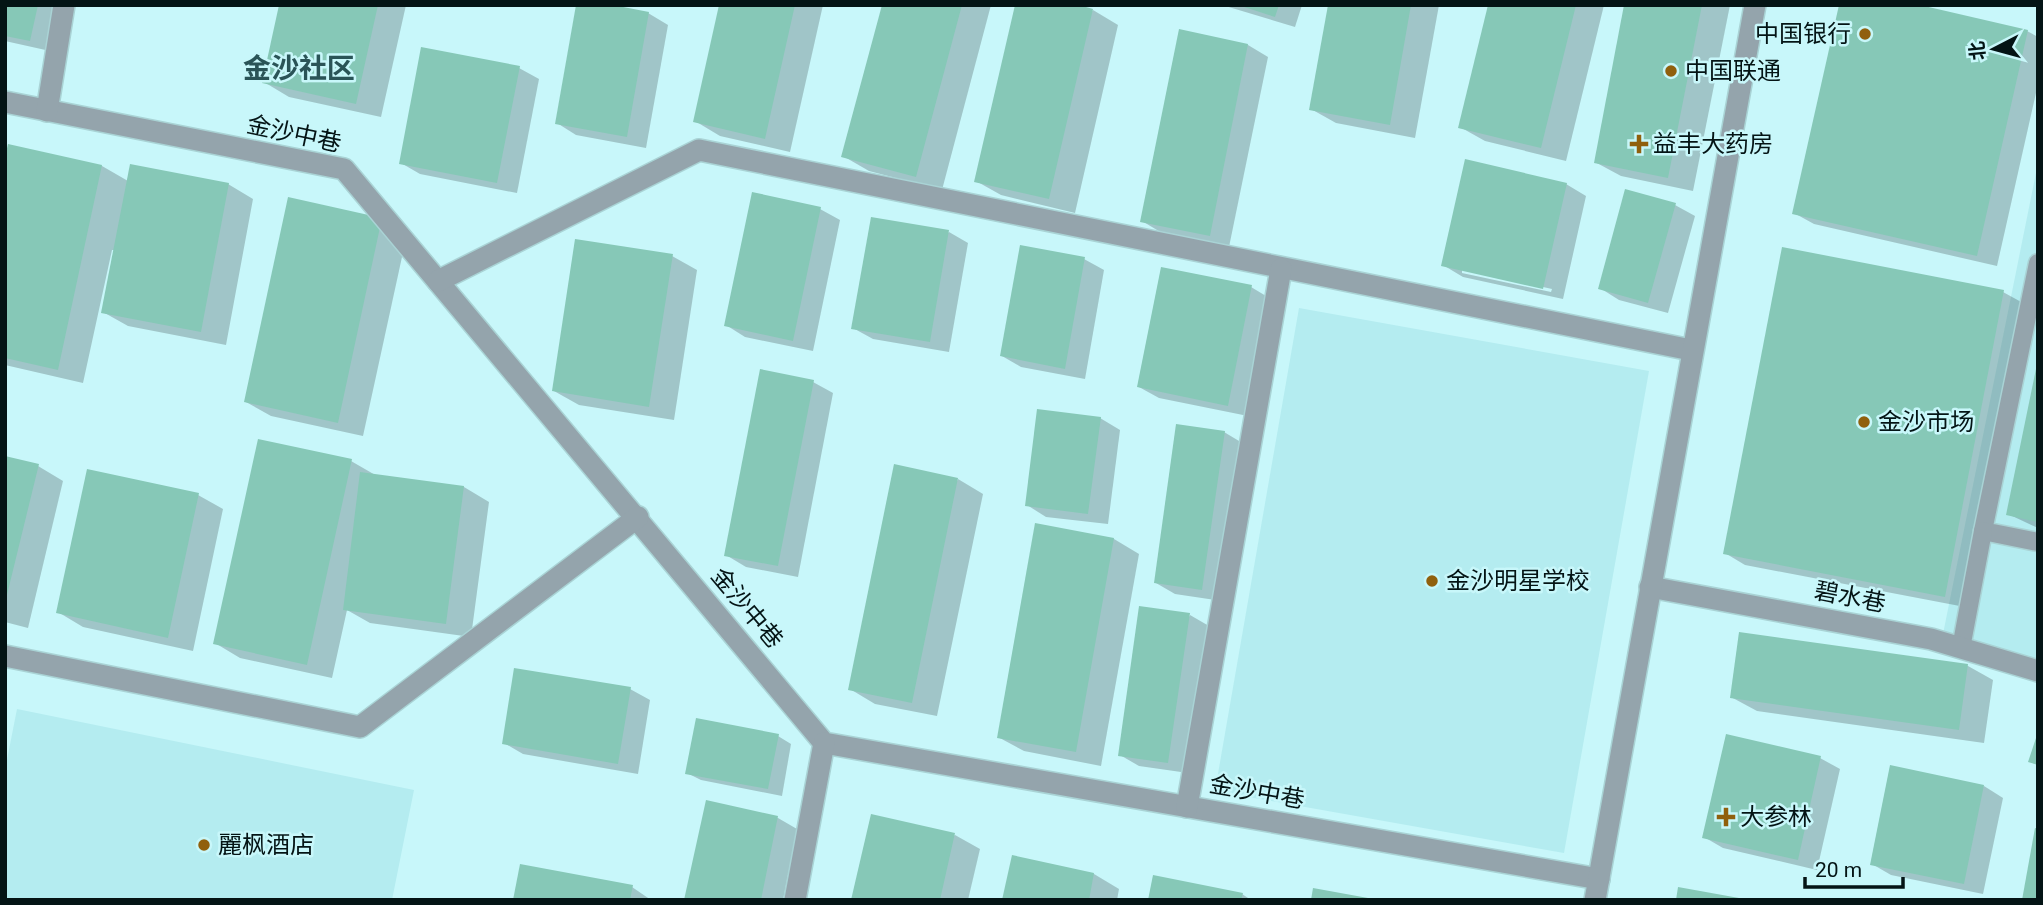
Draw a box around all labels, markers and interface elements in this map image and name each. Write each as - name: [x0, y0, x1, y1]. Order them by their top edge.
- north arrow: [1959, 14, 2029, 84]
- place label: 中国银行: [1755, 20, 1851, 48]
- marker: 中国银行: [1857, 26, 1873, 42]
- text: 北: [1965, 40, 1990, 61]
- district label: 金沙社区: [243, 52, 355, 85]
- place label: 中国联通: [1685, 57, 1781, 85]
- marker: 中国联通: [1663, 63, 1679, 79]
- street label: 金沙中巷: [244, 110, 344, 158]
- place label: 益丰大药房: [1653, 130, 1773, 158]
- marker: 益丰大药房: [1631, 136, 1647, 152]
- place label: 金沙市场: [1878, 408, 1974, 436]
- marker: 金沙市场: [1856, 414, 1872, 430]
- street label: 金沙中巷: [705, 562, 789, 654]
- place label: 金沙明星学校: [1446, 567, 1590, 595]
- marker: 金沙明星学校: [1424, 573, 1440, 589]
- street label: 碧水巷: [1812, 576, 1888, 618]
- street label: 金沙中巷: [1207, 770, 1307, 814]
- place label: 大参林: [1740, 803, 1812, 831]
- marker: 大参林: [1718, 809, 1734, 825]
- place label: 麗枫酒店: [218, 831, 314, 859]
- marker: 麗枫酒店: [196, 837, 212, 853]
- scale bar: [1805, 846, 1903, 890]
- text: 20 m: [1815, 858, 1862, 882]

